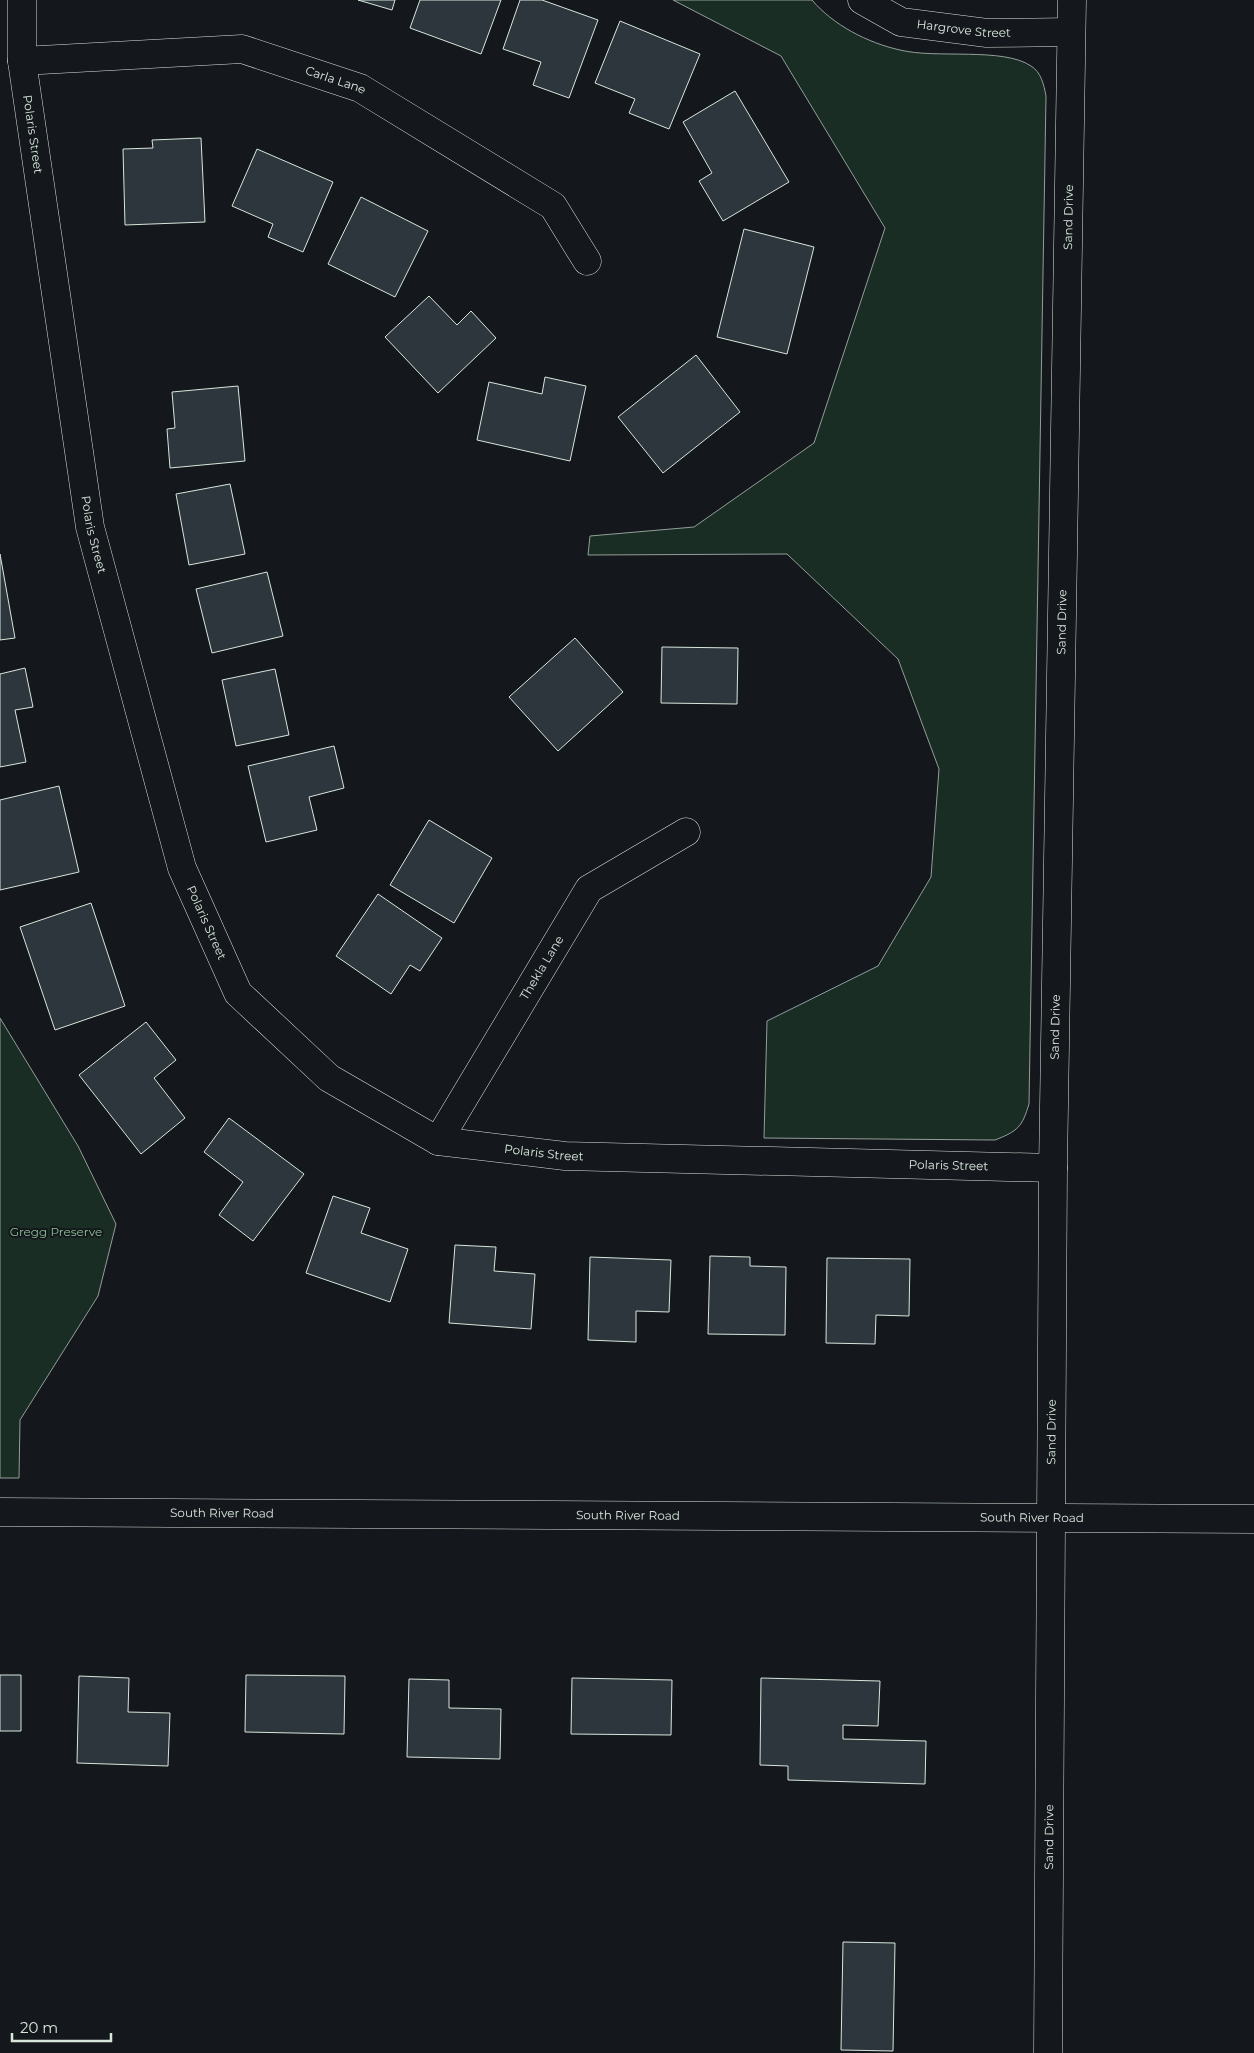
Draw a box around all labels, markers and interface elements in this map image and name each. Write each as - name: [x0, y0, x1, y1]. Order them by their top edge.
- street label: Hargrove Street: [916, 16, 1011, 40]
- street label: Carla Lane: [303, 62, 369, 97]
- street label: Polaris Street: [20, 94, 46, 175]
- street label: Sand Drive: [1060, 184, 1076, 250]
- street label: Polaris Street: [78, 494, 110, 575]
- street label: Sand Drive: [1053, 589, 1069, 655]
- street label: Polaris Street: [184, 883, 230, 962]
- street label: Thekla Lane: [516, 933, 566, 1002]
- street label: Sand Drive: [1047, 994, 1063, 1060]
- street label: Polaris Street: [503, 1141, 584, 1163]
- street label: Polaris Street: [909, 1156, 989, 1173]
- park label: Gregg Preserve: [10, 1224, 102, 1239]
- street label: Sand Drive: [1043, 1399, 1059, 1465]
- street label: South River Road: [170, 1505, 274, 1521]
- street label: South River Road: [576, 1507, 680, 1523]
- street label: South River Road: [980, 1509, 1084, 1525]
- street label: Sand Drive: [1041, 1804, 1056, 1870]
- scale bar: [12, 2010, 111, 2042]
- text: 20 m: [20, 2018, 58, 2037]

